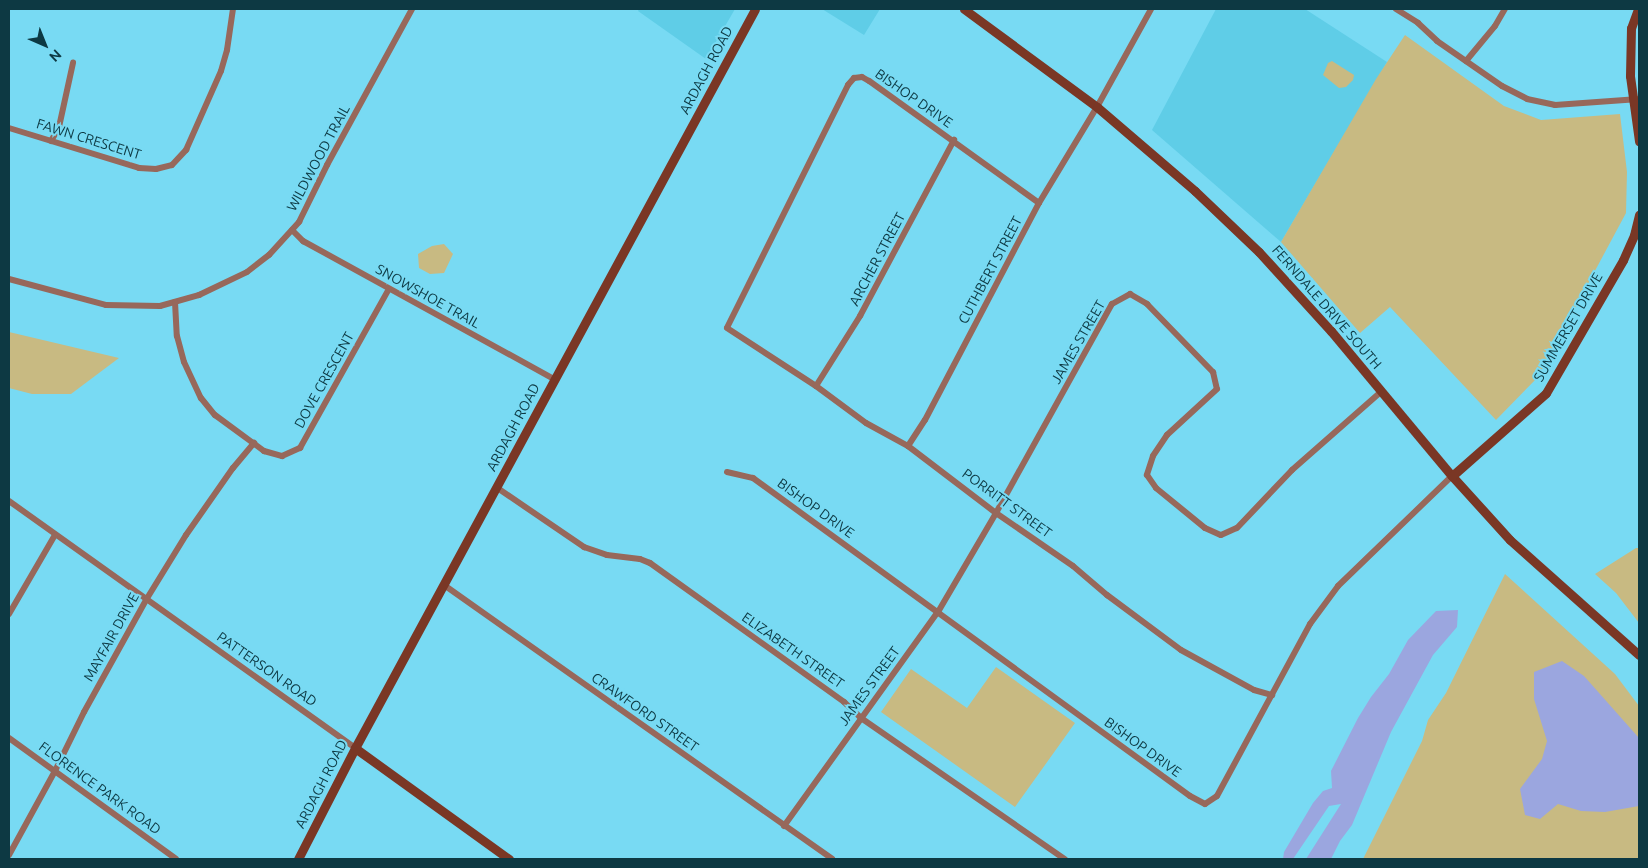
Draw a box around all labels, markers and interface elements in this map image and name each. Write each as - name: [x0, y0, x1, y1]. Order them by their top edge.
- north arrow: [20, 20, 70, 70]
- street label: ARDAGH ROAD: [676, 23, 736, 117]
- text: N: [46, 46, 65, 65]
- street label: BISHOP DRIVE: [872, 65, 956, 131]
- street label: WILDWOOD TRAIL: [283, 102, 353, 214]
- street label: FAWN CRESCENT: [35, 115, 143, 163]
- street label: ARCHER STREET: [845, 210, 909, 308]
- street label: CUTHBERT STREET: [955, 213, 1025, 327]
- street label: FERNDALE DRIVE SOUTH: [1269, 242, 1385, 372]
- street label: SNOWSHOE TRAIL: [373, 260, 483, 332]
- street label: SUMMERSET DRIVE: [1530, 270, 1606, 384]
- street label: JAMES STREET: [1047, 297, 1109, 387]
- street label: DOVE CRESCENT: [291, 329, 357, 431]
- street label: ARDAGH ROAD: [483, 380, 543, 474]
- street label: PORRITT STREET: [959, 465, 1055, 541]
- street label: BISHOP DRIVE: [774, 474, 858, 542]
- street label: MAYFAIR DRIVE: [80, 590, 142, 684]
- street label: ELIZABETH STREET: [739, 609, 847, 691]
- street label: PATTERSON ROAD: [214, 628, 320, 710]
- street label: JAMES STREET: [835, 643, 903, 729]
- street label: CRAWFORD STREET: [588, 669, 702, 755]
- street label: BISHOP DRIVE: [1101, 713, 1185, 781]
- street label: ARDAGH ROAD: [291, 737, 351, 831]
- street label: FLORENCE PARK ROAD: [36, 738, 164, 838]

